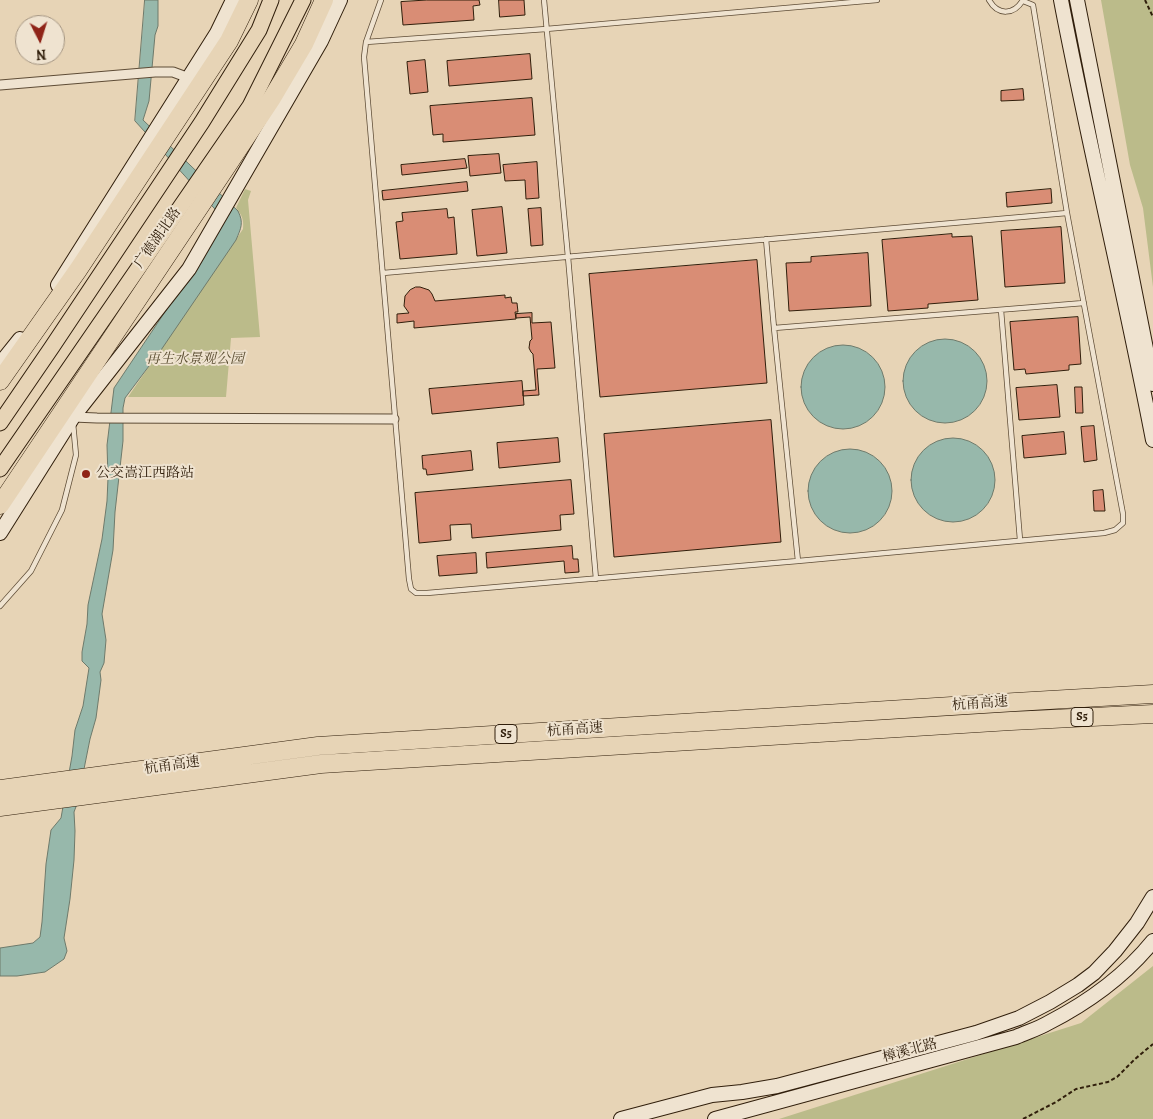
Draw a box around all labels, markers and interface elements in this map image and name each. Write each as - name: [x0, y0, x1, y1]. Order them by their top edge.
- north arrow: [15, 15, 65, 65]
- text: N: [35, 45, 47, 64]
- street label: 广德湖北路: [131, 205, 185, 271]
- park label: 再生水景观公园: [146, 352, 244, 368]
- place label: 公交嵩江西路站: [96, 466, 194, 482]
- marker: 公交嵩江西路站: [80, 468, 92, 480]
- street label: 杭甬高速: [951, 694, 1009, 714]
- road number: S5: [1071, 708, 1093, 726]
- street label: 杭甬高速: [546, 720, 604, 740]
- road number: S5: [495, 724, 517, 744]
- street label: 杭甬高速: [143, 754, 201, 778]
- street label: 樟溪北路: [881, 1036, 939, 1066]

